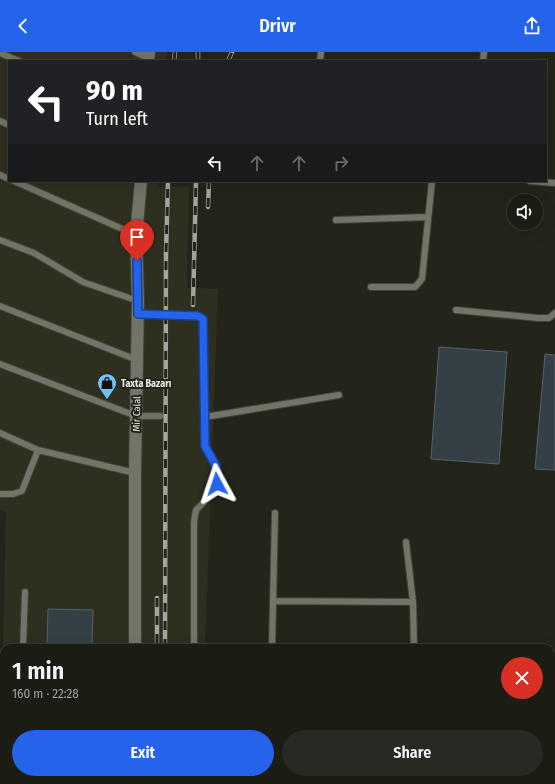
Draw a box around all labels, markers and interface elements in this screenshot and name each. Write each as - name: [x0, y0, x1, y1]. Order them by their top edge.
- icon: back: [12, 15, 34, 37]
- text: Drivr: [259, 15, 296, 37]
- icon: share: [521, 15, 543, 37]
- text: 90 m: [86, 74, 143, 107]
- icon: left: [20, 76, 72, 128]
- text: Turn left: [86, 108, 148, 130]
- icon: left: [204, 152, 226, 174]
- icon: ahead: [246, 152, 268, 174]
- icon: ahead: [288, 152, 310, 174]
- icon: right: [330, 152, 352, 174]
- map controls: [507, 194, 543, 230]
- button: sound: [507, 194, 543, 230]
- pin: [120, 220, 154, 261]
- icon: arrive: [126, 226, 148, 248]
- shop icon: Taxta Bazarı: [96, 372, 118, 400]
- place label: Taxta Bazarı: [121, 378, 172, 390]
- street label: Mir Cəlal: [131, 396, 143, 432]
- position arrow: [196, 463, 238, 505]
- text: 1 min: [12, 657, 64, 685]
- button: close: [501, 657, 543, 699]
- text: 160 m · 22:28: [12, 686, 79, 701]
- button: Exit: [12, 730, 274, 776]
- button: Share: [282, 730, 543, 776]

